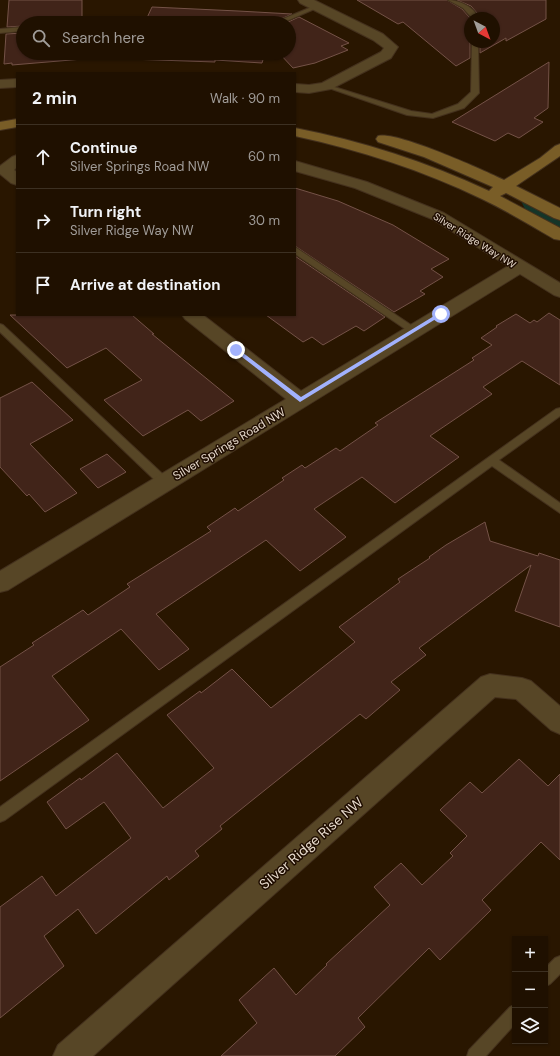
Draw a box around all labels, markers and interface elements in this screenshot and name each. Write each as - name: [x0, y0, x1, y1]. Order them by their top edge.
- north arrow: [464, 12, 500, 48]
- search box: [16, 16, 296, 60]
- icon: search: [30, 27, 52, 49]
- text: Search here: [62, 28, 145, 48]
- text: 2 min: [32, 87, 77, 109]
- text: Walk · 90 m: [210, 90, 280, 107]
- text: Continue: [70, 138, 138, 158]
- icon: ahead: [32, 146, 54, 168]
- text: 60 m: [248, 148, 280, 165]
- text: Silver Springs Road NW: [70, 158, 209, 175]
- text: Turn right: [70, 202, 141, 222]
- icon: right: [32, 210, 54, 232]
- street label: Silver Ridge Way NW: [431, 210, 519, 271]
- text: 30 m: [248, 212, 280, 229]
- text: Silver Ridge Way NW: [70, 222, 194, 239]
- icon: arrive: [32, 274, 54, 296]
- text: Arrive at destination: [70, 275, 221, 295]
- route start: [432, 305, 450, 323]
- route end: [227, 341, 245, 359]
- street label: Silver Springs Road NW: [170, 404, 289, 484]
- street label: Silver Ridge Rise NW: [255, 793, 367, 893]
- map controls: [512, 936, 548, 1044]
- button: +: [512, 936, 548, 972]
- button: −: [512, 972, 548, 1008]
- button: layers: [512, 1008, 548, 1044]

